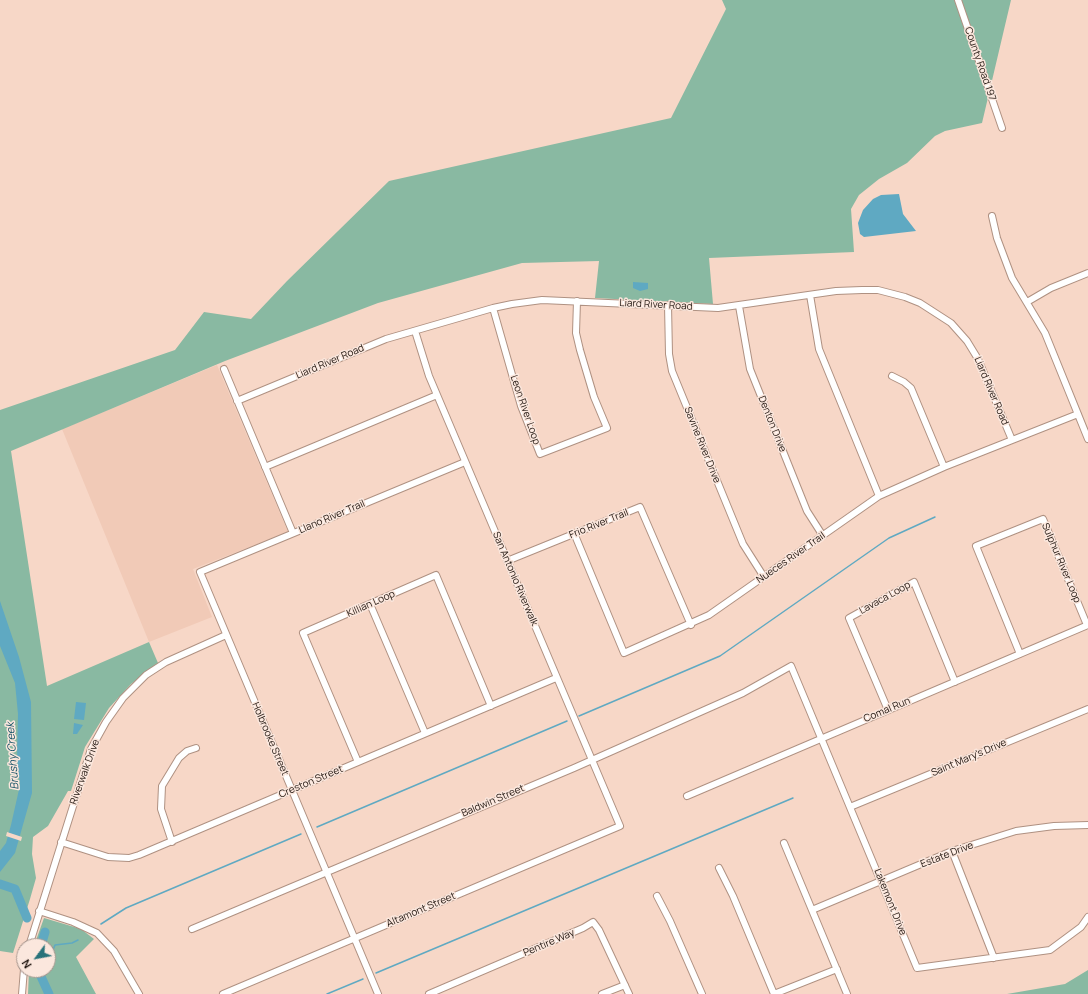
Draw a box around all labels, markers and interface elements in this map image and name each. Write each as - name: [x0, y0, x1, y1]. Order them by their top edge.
- street label: County Road 197: [962, 26, 998, 102]
- street label: Liard River Road: [619, 297, 693, 313]
- street label: Liard River Road: [294, 342, 366, 382]
- street label: Liard River Road: [971, 355, 1011, 427]
- street label: Leon River Loop: [508, 374, 542, 446]
- street label: Denton Drive: [755, 394, 789, 454]
- street label: Savine River Drive: [681, 405, 723, 485]
- street label: Llano River Trail: [297, 498, 367, 536]
- street label: Frio River Trail: [568, 507, 630, 541]
- street label: Sulphur River Loop: [1039, 521, 1083, 605]
- street label: San Antonio Riverwalk: [490, 530, 540, 628]
- street label: Nueces River Trail: [754, 530, 828, 586]
- street label: Lavaca Loop: [857, 579, 913, 617]
- street label: Killian Loop: [345, 588, 397, 620]
- street label: Comal Run: [862, 695, 912, 725]
- street label: Holbrooke Street: [249, 701, 291, 777]
- water label: Brushy Creek: [4, 722, 22, 790]
- street label: Saint Mary's Drive: [929, 737, 1009, 779]
- street label: Riverwalk Drive: [68, 738, 102, 806]
- street label: Creston Street: [277, 763, 345, 801]
- street label: Baldwin Street: [460, 782, 526, 820]
- street label: Estate Drive: [919, 839, 975, 871]
- street label: Lakemont Drive: [871, 867, 909, 937]
- street label: Altamont Street: [385, 890, 457, 930]
- street label: Pentire Way: [521, 927, 577, 959]
- north arrow: [16, 938, 56, 978]
- text: N: [18, 957, 35, 971]

